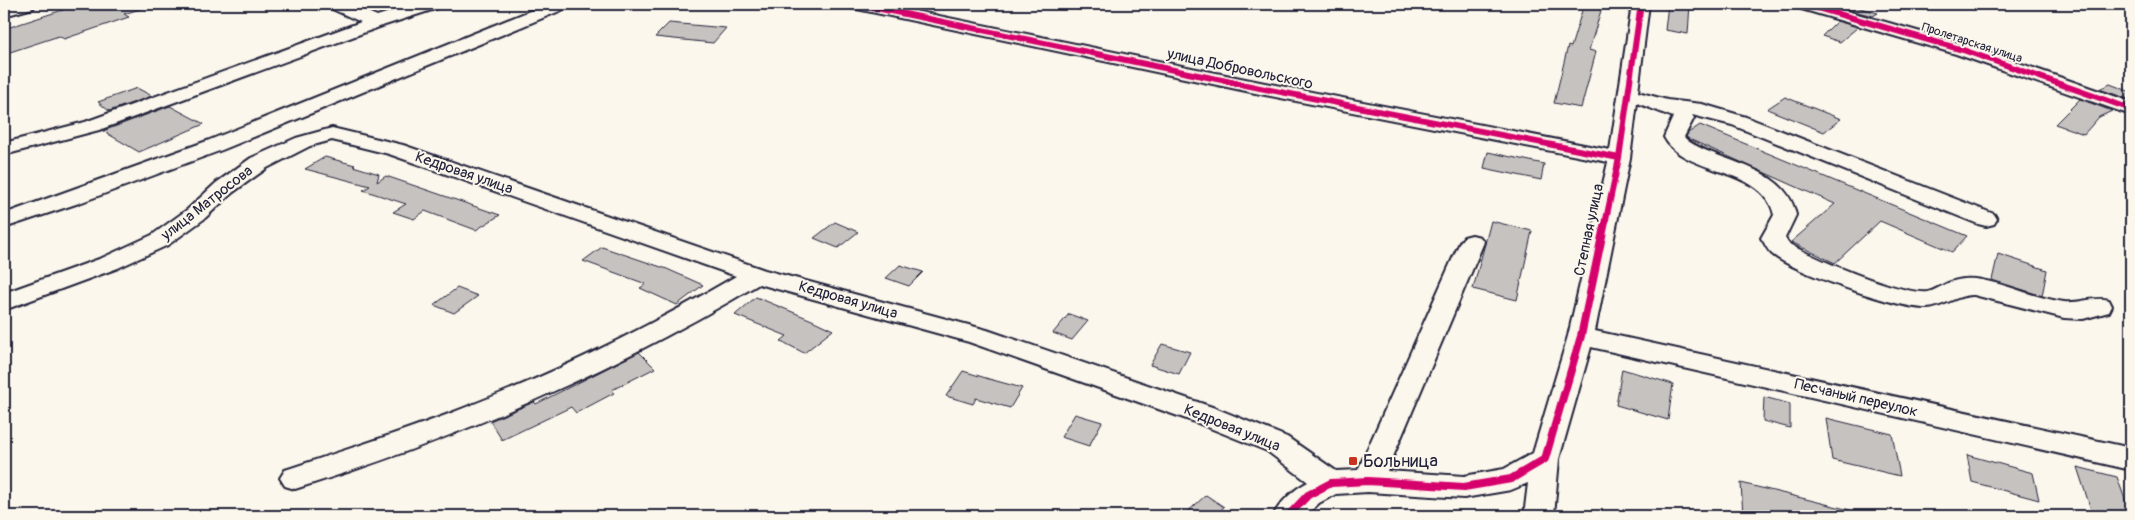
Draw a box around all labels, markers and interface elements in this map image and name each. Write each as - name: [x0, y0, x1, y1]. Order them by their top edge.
- street label: Пролетарская улица: [1920, 20, 2025, 66]
- street label: улица Добровольского: [1165, 44, 1314, 94]
- street label: Кедровая улица: [413, 147, 515, 199]
- street label: улица Матросова: [157, 161, 257, 245]
- street label: Степная улица: [1570, 182, 1608, 278]
- street label: Кедровая улица: [796, 277, 900, 323]
- street label: Песчаный переулок: [1793, 375, 1920, 421]
- street label: Кедровая улица: [1181, 400, 1283, 456]
- place label: Больница: [1363, 450, 1438, 473]
- marker: Больница: [1347, 455, 1359, 467]

